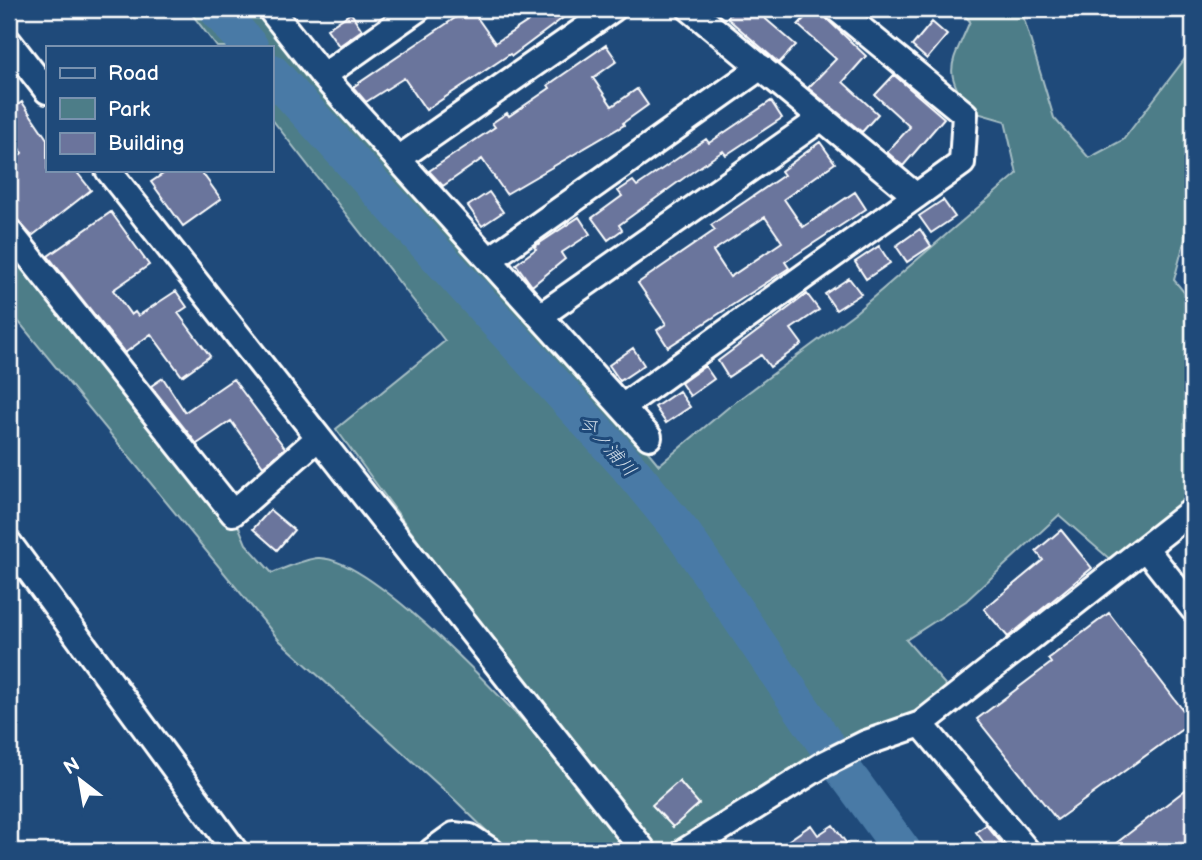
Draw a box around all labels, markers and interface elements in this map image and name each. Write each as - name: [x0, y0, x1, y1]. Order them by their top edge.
- legend: [46, 46, 273, 172]
- text: Road: [108, 61, 159, 86]
- text: Park: [108, 97, 151, 122]
- text: Building: [108, 131, 184, 156]
- water label: 今ノ浦川: [573, 410, 641, 482]
- north arrow: [46, 744, 116, 814]
- text: N: [60, 753, 84, 780]

